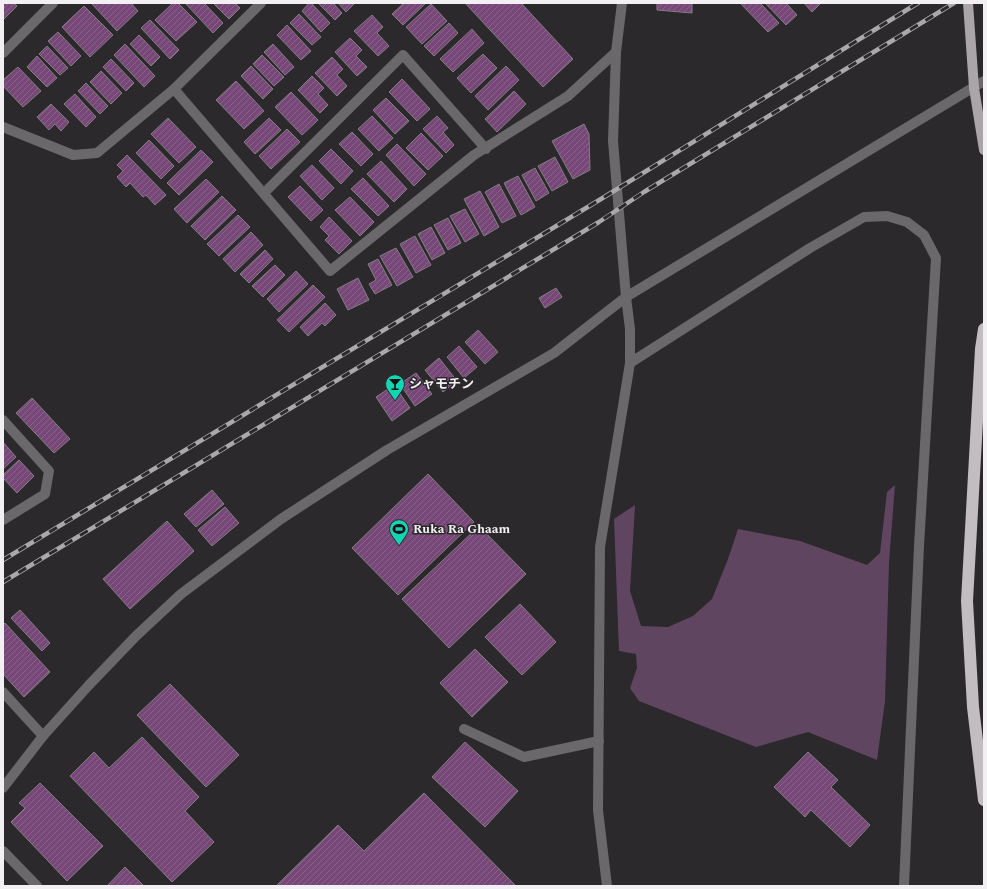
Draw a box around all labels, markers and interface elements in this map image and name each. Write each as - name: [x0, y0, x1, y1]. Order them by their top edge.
- bar icon: シャモチン: [384, 373, 406, 401]
- place label: シャモチン: [409, 374, 474, 394]
- sports icon: Ruka Ra Ghaam: [388, 518, 410, 546]
- place label: Ruka Ra Ghaam: [413, 519, 510, 539]

